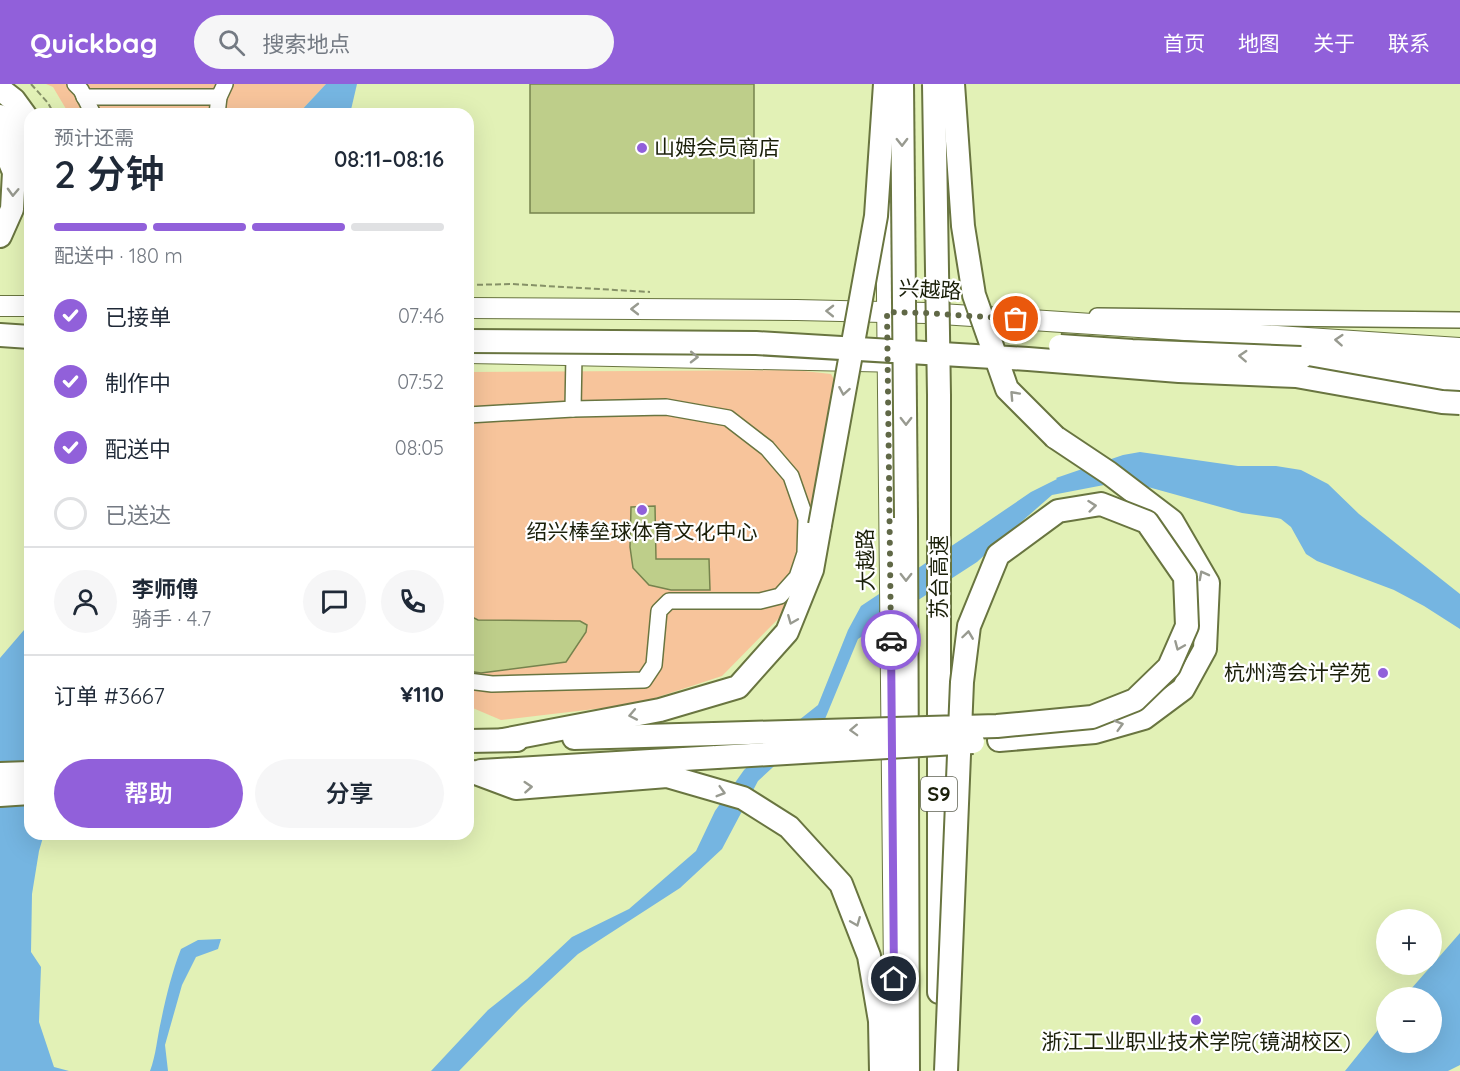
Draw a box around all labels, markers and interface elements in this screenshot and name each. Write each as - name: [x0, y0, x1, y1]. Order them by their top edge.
- search box: [194, 15, 614, 69]
- text: Quickbag: [30, 25, 158, 60]
- icon: search: [215, 26, 248, 59]
- text: 搜索地点: [263, 30, 351, 58]
- text: 首页: [1163, 30, 1205, 56]
- text: 地图: [1238, 30, 1280, 56]
- text: 关于: [1313, 30, 1355, 56]
- text: 联系: [1388, 30, 1430, 56]
- text: 预计还需: [54, 125, 134, 150]
- place label: 山姆会员商店: [654, 134, 780, 160]
- one-way arrow: [896, 138, 908, 147]
- marker: 山姆会员商店: [635, 141, 649, 155]
- text: 08:11–08:16: [334, 145, 444, 173]
- text: 2 分钟: [54, 149, 165, 198]
- one-way arrow: [6, 188, 19, 197]
- text: 配送中 · 180 m: [54, 243, 183, 268]
- street label: 兴越路: [898, 274, 962, 304]
- pin: [990, 293, 1041, 344]
- icon: check: [54, 299, 87, 332]
- icon: bag: [999, 302, 1032, 335]
- text: 已接单: [105, 303, 171, 331]
- text: 07:46: [398, 303, 444, 328]
- one-way arrow: [630, 303, 639, 315]
- one-way arrow: [825, 304, 834, 317]
- one-way arrow: [1334, 334, 1343, 347]
- one-way arrow: [1238, 349, 1247, 362]
- one-way arrow: [690, 351, 699, 363]
- icon: check: [54, 365, 87, 398]
- text: 制作中: [105, 369, 171, 397]
- text: 07:52: [397, 369, 444, 394]
- one-way arrow: [838, 386, 851, 396]
- one-way arrow: [1010, 392, 1021, 402]
- one-way arrow: [900, 417, 912, 426]
- icon: check: [54, 431, 87, 464]
- text: 配送中: [105, 435, 171, 463]
- text: 08:05: [395, 435, 444, 460]
- one-way arrow: [1088, 500, 1097, 513]
- text: 已送达: [105, 501, 171, 529]
- marker: 绍兴棒垒球体育文化中心: [635, 503, 649, 517]
- place label: 绍兴棒垒球体育文化中心: [527, 518, 758, 544]
- street label: 大越路: [851, 528, 879, 592]
- street label: 苏台高速: [925, 535, 951, 619]
- button: person: [54, 570, 117, 633]
- button: chat: [303, 570, 366, 633]
- button: phone: [381, 570, 444, 633]
- one-way arrow: [1199, 571, 1211, 582]
- one-way arrow: [900, 572, 912, 581]
- text: 李师傅: [132, 575, 198, 603]
- text: 骑手 · 4.7: [132, 606, 211, 631]
- courier: [861, 610, 921, 670]
- one-way arrow: [787, 614, 799, 625]
- icon: car: [875, 624, 908, 657]
- one-way arrow: [962, 631, 974, 640]
- one-way arrow: [1174, 639, 1186, 650]
- place label: 杭州湾会计学苑: [1224, 659, 1371, 685]
- marker: 杭州湾会计学苑: [1376, 666, 1390, 680]
- text: ¥110: [400, 680, 444, 708]
- text: 订单 #3667: [54, 682, 165, 710]
- one-way arrow: [629, 708, 639, 721]
- one-way arrow: [1113, 720, 1124, 732]
- one-way arrow: [850, 723, 859, 736]
- button: 帮助: [54, 759, 243, 828]
- button: 分享: [255, 759, 444, 828]
- road number: S9: [921, 777, 957, 811]
- one-way arrow: [524, 781, 533, 794]
- one-way arrow: [716, 784, 726, 797]
- map controls: [1376, 909, 1442, 1053]
- button: +: [1376, 909, 1442, 975]
- one-way arrow: [849, 916, 861, 927]
- pin: [868, 953, 919, 1004]
- icon: home: [877, 962, 910, 995]
- button: −: [1376, 987, 1442, 1053]
- marker: 浙江工业职业技术学院(镜湖校区): [1189, 1013, 1203, 1027]
- place label: 浙江工业职业技术学院(镜湖校区): [1041, 1028, 1351, 1054]

